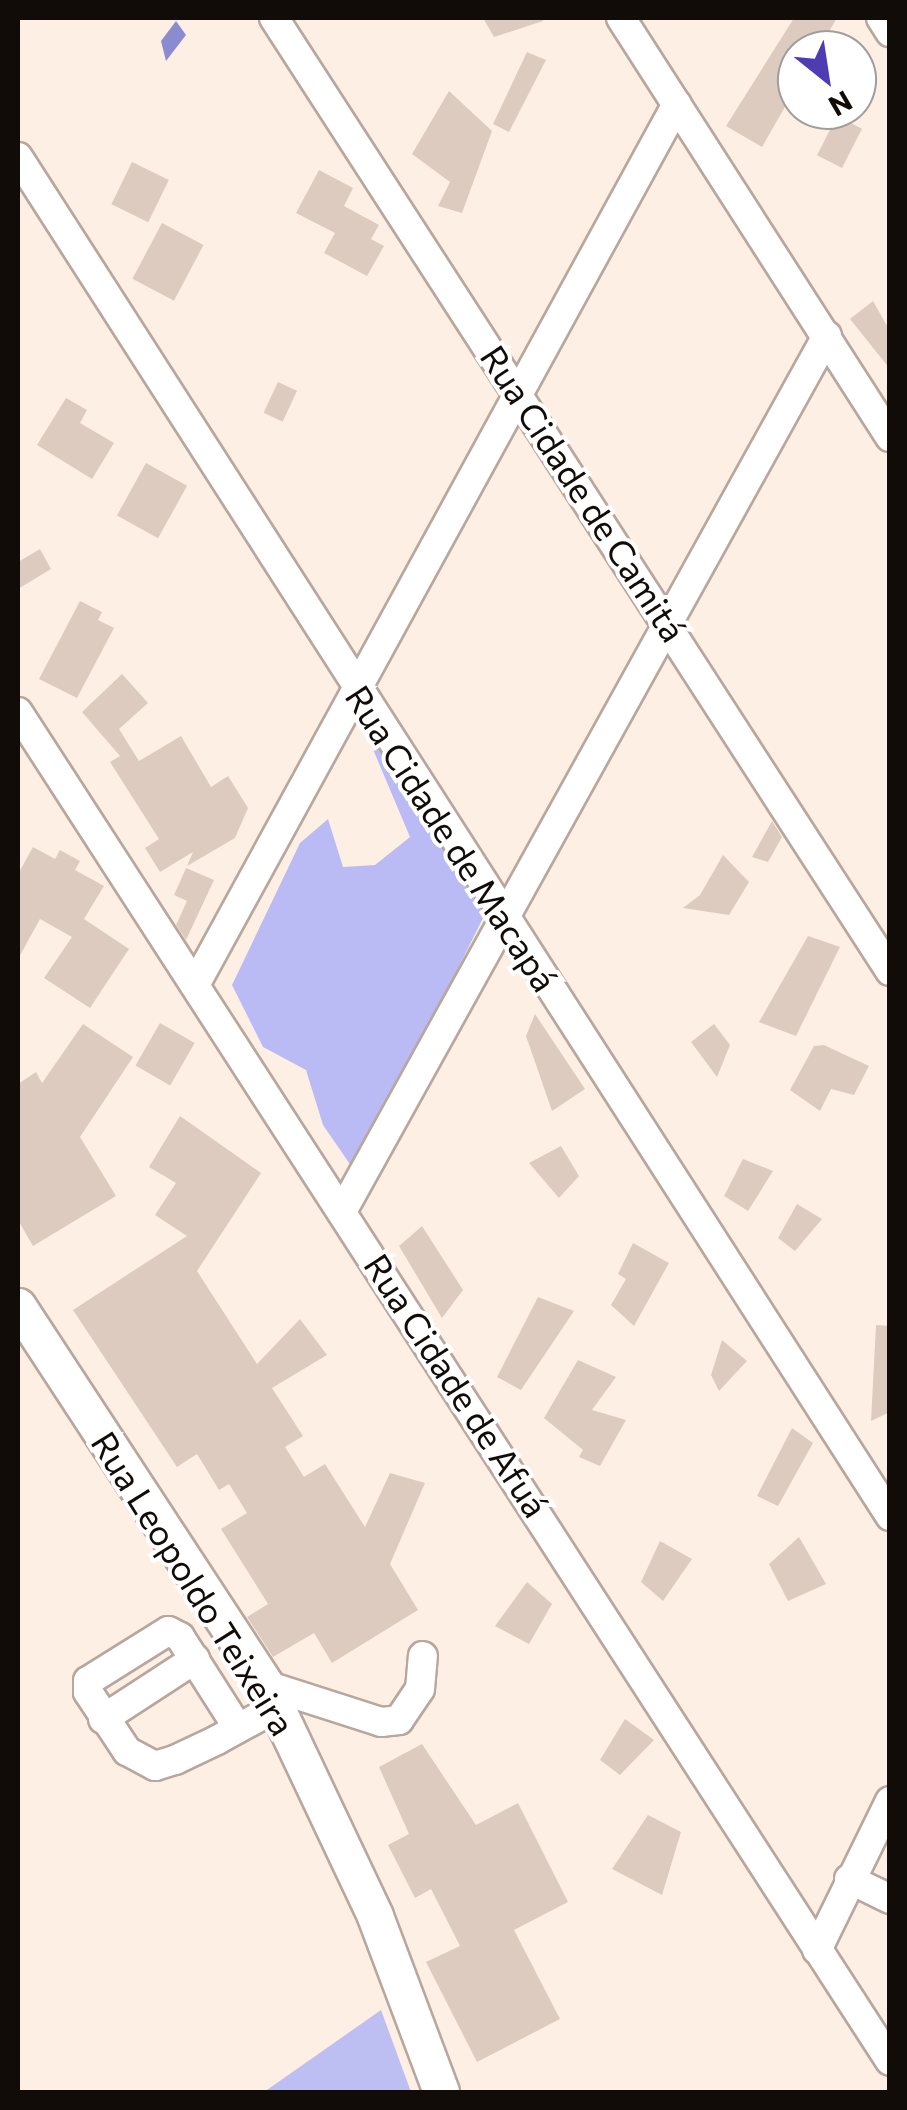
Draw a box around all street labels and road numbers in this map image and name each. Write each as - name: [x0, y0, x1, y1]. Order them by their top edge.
- street label: Rua Cidade de Camitá: [473, 337, 695, 649]
- street label: Rua Cidade de Macapá: [337, 677, 567, 999]
- street label: Rua Cidade de Afuá: [356, 1246, 558, 1524]
- street label: Rua Leopoldo Teixeira: [83, 1423, 305, 1743]

